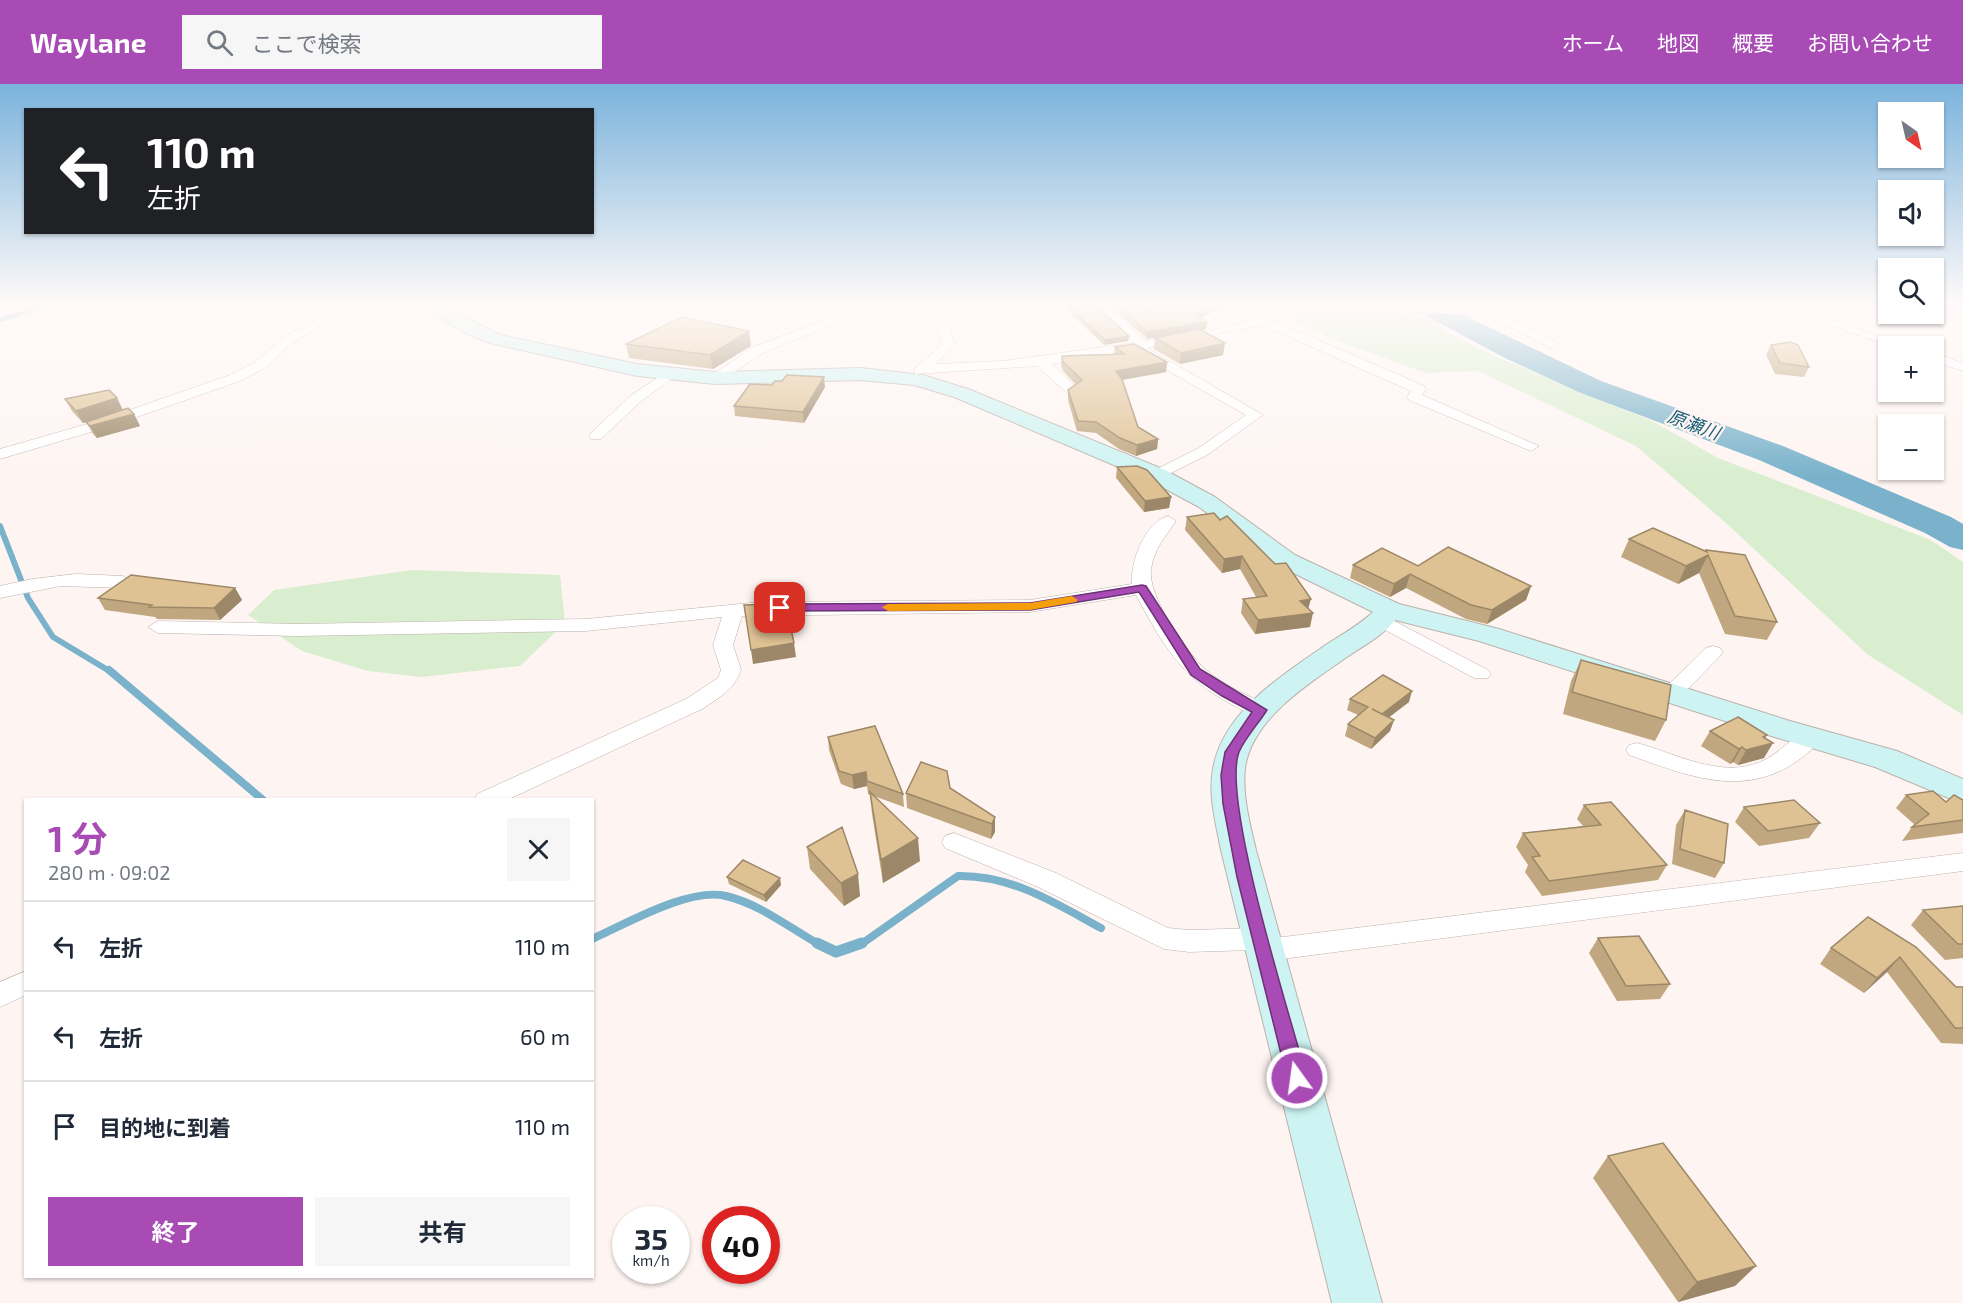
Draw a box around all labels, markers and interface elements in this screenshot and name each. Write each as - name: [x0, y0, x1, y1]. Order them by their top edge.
- search box: [182, 15, 602, 69]
- text: Waylane: [30, 25, 146, 59]
- icon: search: [203, 26, 236, 59]
- text: ここで検索: [251, 30, 361, 56]
- text: ホーム: [1562, 30, 1624, 55]
- text: 地図: [1657, 30, 1699, 55]
- text: 概要: [1732, 30, 1774, 55]
- text: お問い合わせ: [1807, 30, 1933, 55]
- north arrow: [1878, 102, 1944, 168]
- map controls: [1878, 102, 1944, 480]
- text: 110 m: [147, 126, 256, 176]
- icon: left: [48, 132, 126, 210]
- button: sound: [1878, 180, 1944, 246]
- text: 左折: [147, 181, 201, 213]
- button: search: [1878, 258, 1944, 324]
- button: +: [1878, 336, 1944, 402]
- water label: 原瀬川: [1665, 404, 1725, 444]
- button: −: [1878, 414, 1944, 480]
- pin: [754, 582, 805, 633]
- icon: arrive: [763, 591, 796, 624]
- text: 1 分: [48, 816, 107, 859]
- button: close: [507, 818, 570, 881]
- text: 280 m · 09:02: [48, 860, 171, 884]
- icon: left: [48, 930, 81, 963]
- text: 110 m: [515, 933, 570, 959]
- text: 左折: [99, 934, 143, 960]
- icon: left: [48, 1020, 81, 1053]
- text: 60 m: [520, 1023, 570, 1049]
- text: 左折: [99, 1024, 143, 1050]
- position arrow: [1265, 1046, 1329, 1110]
- icon: arrive: [48, 1110, 81, 1143]
- text: 110 m: [515, 1113, 570, 1139]
- text: 目的地に到着: [99, 1114, 231, 1140]
- button: 終了: [48, 1197, 303, 1266]
- button: 共有: [315, 1197, 570, 1266]
- speed limit sign: 40: [702, 1206, 780, 1284]
- text: 35: [634, 1220, 668, 1256]
- text: km/h: [632, 1251, 670, 1269]

